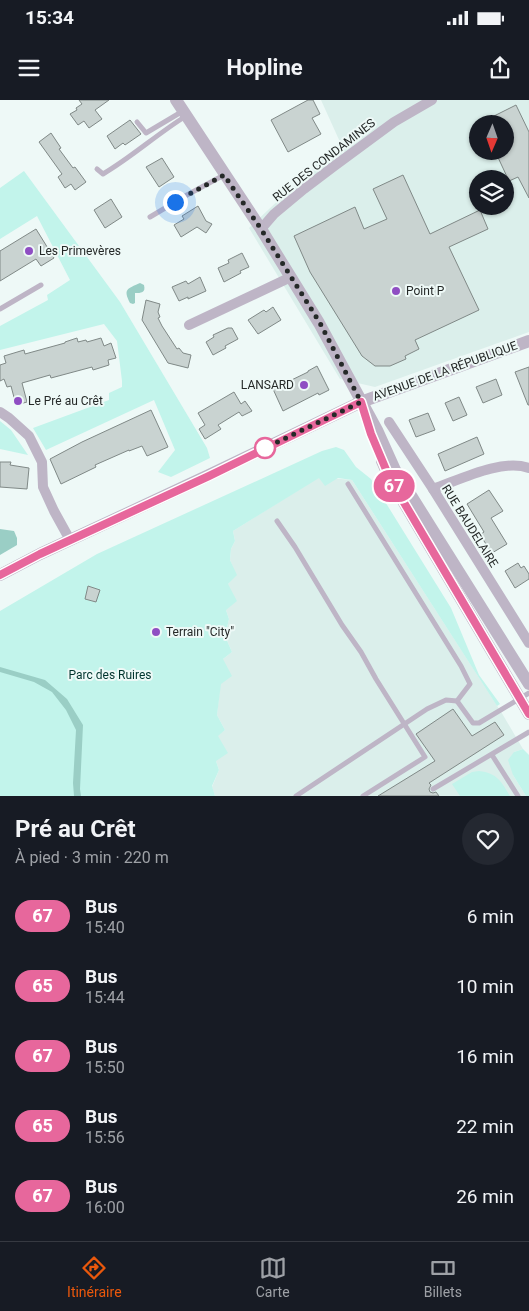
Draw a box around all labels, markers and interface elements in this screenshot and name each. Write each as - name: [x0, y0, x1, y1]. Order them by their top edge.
- text: 15:34: [25, 6, 74, 29]
- icon: menu: [15, 54, 43, 82]
- icon: share: [486, 54, 514, 82]
- text: Hopline: [226, 55, 303, 80]
- north arrow: [469, 115, 514, 160]
- map controls: [469, 115, 514, 215]
- street label: RUE DES CONDAMINES: [270, 116, 378, 204]
- button: layers: [469, 170, 514, 215]
- your location: [163, 190, 188, 215]
- place label: Les Primevères: [39, 244, 121, 258]
- marker: Les Primevères: [23, 245, 35, 257]
- place label: Point P: [406, 284, 445, 298]
- marker: Point P: [390, 285, 402, 297]
- street label: AVENUE DE LA RÉPUBLIQUE: [371, 337, 519, 404]
- place label: LANSARD: [241, 378, 294, 392]
- marker: LANSARD: [298, 379, 310, 391]
- place label: Le Pré au Crêt: [28, 394, 103, 408]
- marker: Le Pré au Crêt: [12, 395, 24, 407]
- unlabelled marker: [254, 437, 276, 459]
- line badge: 67: [372, 470, 416, 502]
- text: 67: [384, 475, 404, 496]
- street label: RUE BAUDELAIRE: [439, 482, 501, 570]
- place label: Terrain "City": [166, 625, 234, 639]
- marker: Terrain "City": [150, 626, 162, 638]
- park label: Parc des Ruires: [69, 668, 152, 682]
- button: heart: [462, 813, 514, 865]
- text: Pré au Crêt: [15, 815, 136, 843]
- text: À pied · 3 min · 220 m: [15, 848, 169, 867]
- text: Bus: [85, 895, 118, 918]
- text: 67: [32, 905, 53, 926]
- text: 6 min: [467, 905, 514, 928]
- text: 15:40: [85, 918, 125, 937]
- text: Bus: [85, 965, 118, 988]
- text: 65: [32, 975, 53, 996]
- text: 10 min: [456, 975, 514, 998]
- text: 15:44: [85, 988, 125, 1007]
- text: Bus: [85, 1035, 118, 1058]
- text: 67: [32, 1045, 53, 1066]
- text: 16 min: [456, 1045, 514, 1068]
- text: 15:50: [85, 1058, 125, 1077]
- text: Bus: [85, 1105, 118, 1128]
- text: 65: [32, 1115, 53, 1136]
- text: 22 min: [456, 1115, 514, 1138]
- text: 15:56: [85, 1128, 125, 1147]
- text: Bus: [85, 1175, 118, 1198]
- text: 67: [32, 1185, 53, 1206]
- text: 26 min: [456, 1185, 514, 1208]
- text: 16:00: [85, 1198, 125, 1217]
- tab: Itinéraire: [67, 1254, 122, 1300]
- tab: Carte: [256, 1254, 290, 1300]
- tab: Billets: [424, 1254, 462, 1300]

